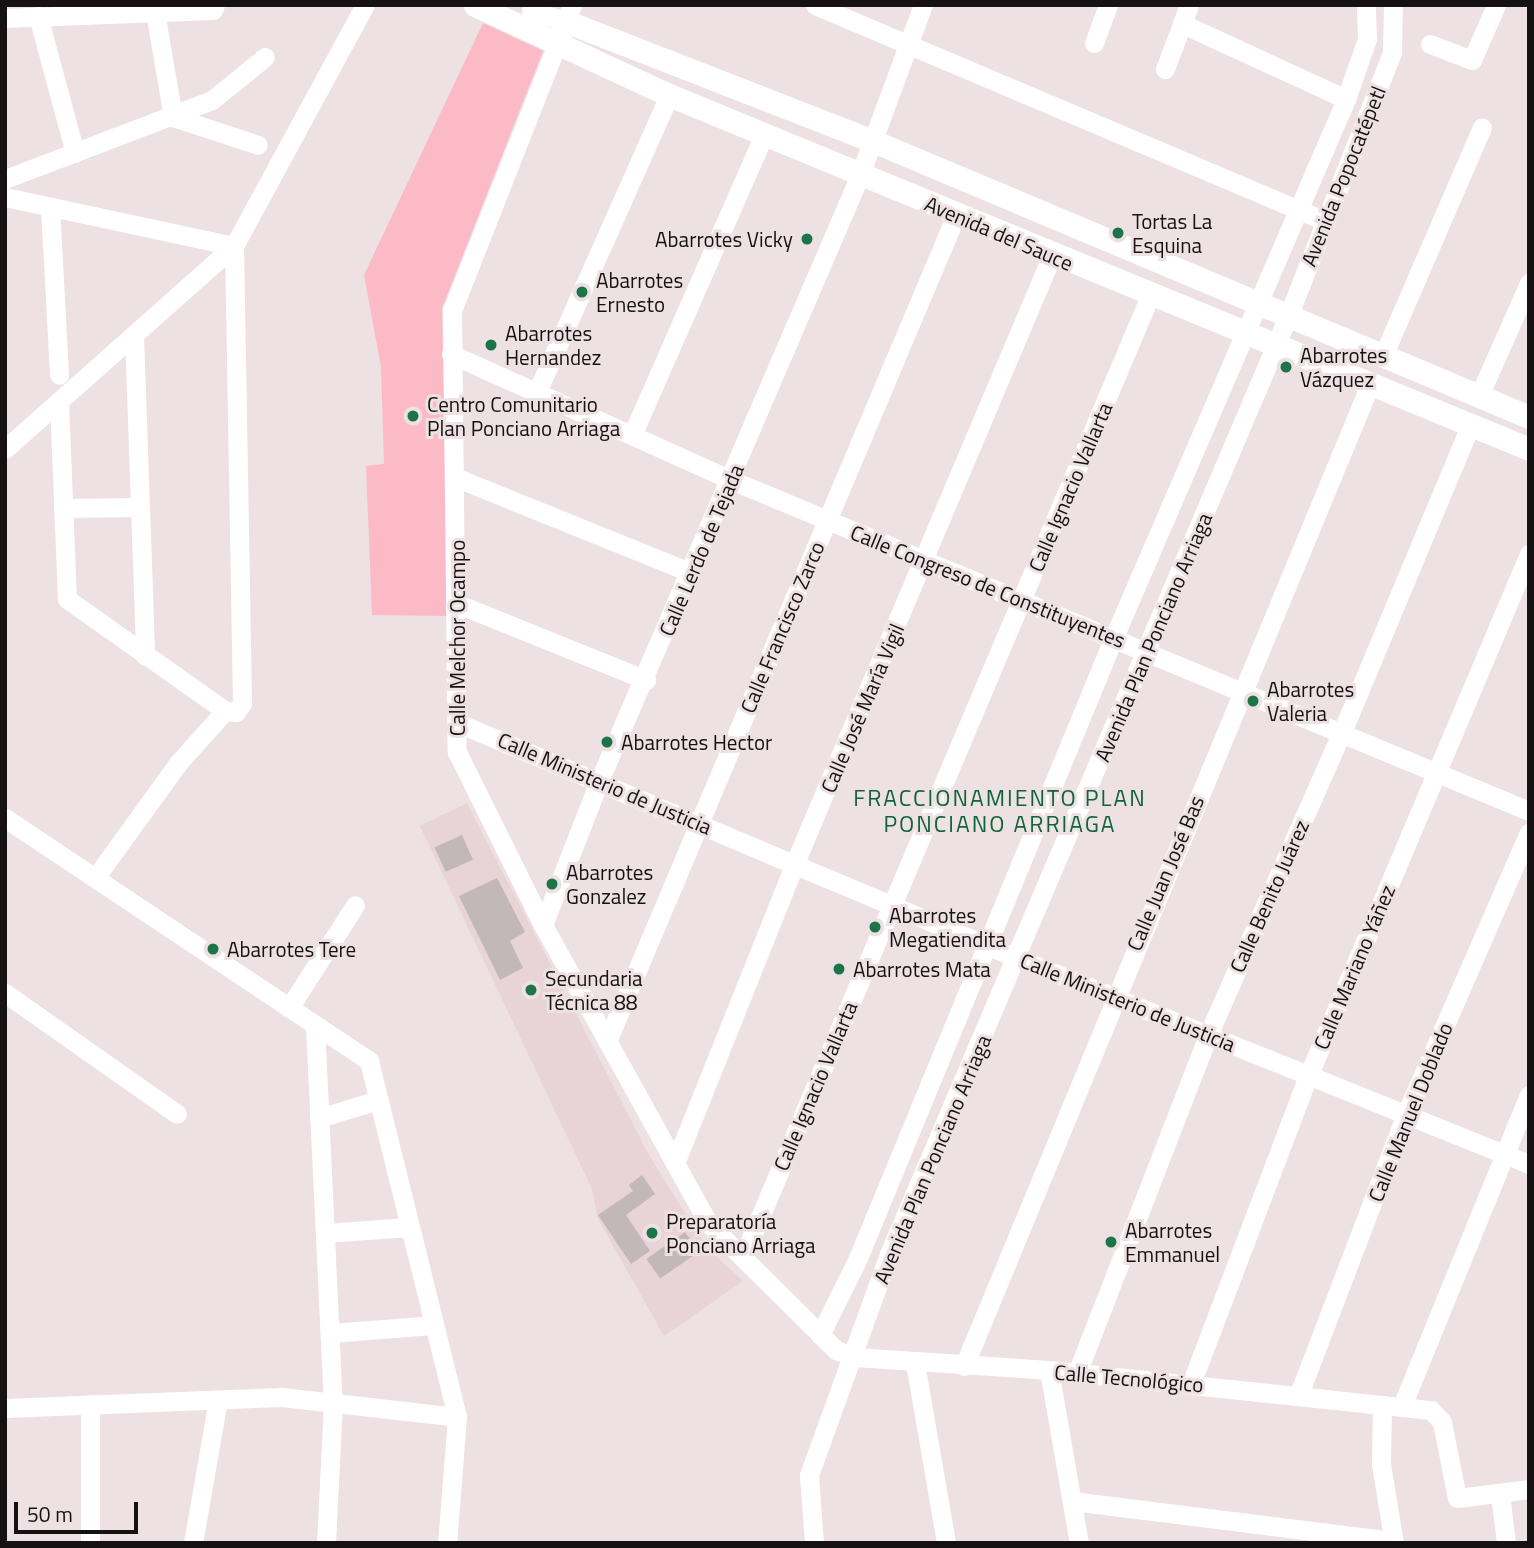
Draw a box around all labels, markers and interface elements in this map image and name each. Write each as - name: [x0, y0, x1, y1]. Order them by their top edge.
- street label: Avenida Popocatépetl: [1295, 82, 1391, 270]
- street label: Avenida del Sauce: [921, 190, 1077, 276]
- place label: Tortas La Esquina: [1132, 208, 1212, 258]
- marker: Tortas La Esquina: [1110, 225, 1126, 241]
- place label: Abarrotes Vicky: [655, 226, 793, 252]
- marker: Abarrotes Vicky: [799, 231, 815, 247]
- place label: Abarrotes Ernesto: [596, 267, 683, 317]
- marker: Abarrotes Ernesto: [574, 284, 590, 300]
- place label: Abarrotes Hernandez: [505, 320, 601, 370]
- marker: Abarrotes Hernandez: [483, 337, 499, 353]
- place label: Abarrotes Vázquez: [1300, 342, 1387, 392]
- marker: Abarrotes Vázquez: [1278, 359, 1294, 375]
- place label: Centro Comunitario Plan Ponciano Arriaga: [427, 391, 620, 441]
- street label: Calle Ignacio Vallarta: [1023, 399, 1117, 575]
- marker: Centro Comunitario Plan Ponciano Arriaga: [405, 408, 421, 424]
- street label: Calle Lerdo de Tejada: [653, 460, 749, 640]
- street label: Avenida Plan Ponciano Arriaga: [1089, 509, 1217, 765]
- street label: Calle Congreso de Constituyentes: [847, 519, 1129, 653]
- street label: Calle Francisco Zarco: [735, 538, 829, 716]
- street label: Calle Melchor Ocampo: [444, 540, 470, 736]
- street label: Calle José María Vigil: [815, 620, 909, 796]
- place label: Abarrotes Valeria: [1267, 676, 1354, 726]
- marker: Abarrotes Valeria: [1245, 693, 1261, 709]
- street label: Calle Ministerio de Justicia: [494, 726, 716, 840]
- place label: Abarrotes Hector: [621, 729, 772, 755]
- marker: Abarrotes Hector: [599, 734, 615, 750]
- district label: FRACCIONAMIENTO PLAN PONCIANO ARRIAGA: [856, 784, 1144, 838]
- street label: Calle Juan José Bas: [1121, 792, 1209, 954]
- street label: Calle Benito Juárez: [1224, 816, 1314, 976]
- place label: Abarrotes Gonzalez: [566, 859, 653, 909]
- marker: Abarrotes Gonzalez: [544, 876, 560, 892]
- street label: Calle Mariano Yáñez: [1308, 881, 1400, 1053]
- place label: Abarrotes Megatiendita: [889, 902, 1006, 952]
- marker: Abarrotes Megatiendita: [867, 919, 883, 935]
- place label: Abarrotes Tere: [227, 936, 356, 962]
- marker: Abarrotes Tere: [205, 941, 221, 957]
- street label: Calle Ministerio de Justicia: [1017, 947, 1239, 1057]
- place label: Abarrotes Mata: [853, 956, 991, 982]
- marker: Abarrotes Mata: [831, 961, 847, 977]
- place label: Secundaria Técnica 88: [545, 965, 643, 1015]
- marker: Secundaria Técnica 88: [523, 982, 539, 998]
- street label: Calle Ignacio Vallarta: [768, 998, 862, 1174]
- street label: Calle Manuel Doblado: [1363, 1019, 1457, 1205]
- street label: Avenida Plan Ponciano Arriaga: [868, 1031, 996, 1287]
- place label: Preparatoría Ponciano Arriaga: [666, 1208, 815, 1258]
- place label: Abarrotes Emmanuel: [1125, 1217, 1220, 1267]
- marker: Preparatoría Ponciano Arriaga: [644, 1225, 660, 1241]
- marker: Abarrotes Emmanuel: [1103, 1234, 1119, 1250]
- street label: Calle Tecnológico: [1053, 1359, 1205, 1397]
- scale bar: [18, 1488, 142, 1532]
- text: 50 m: [27, 1498, 73, 1530]

